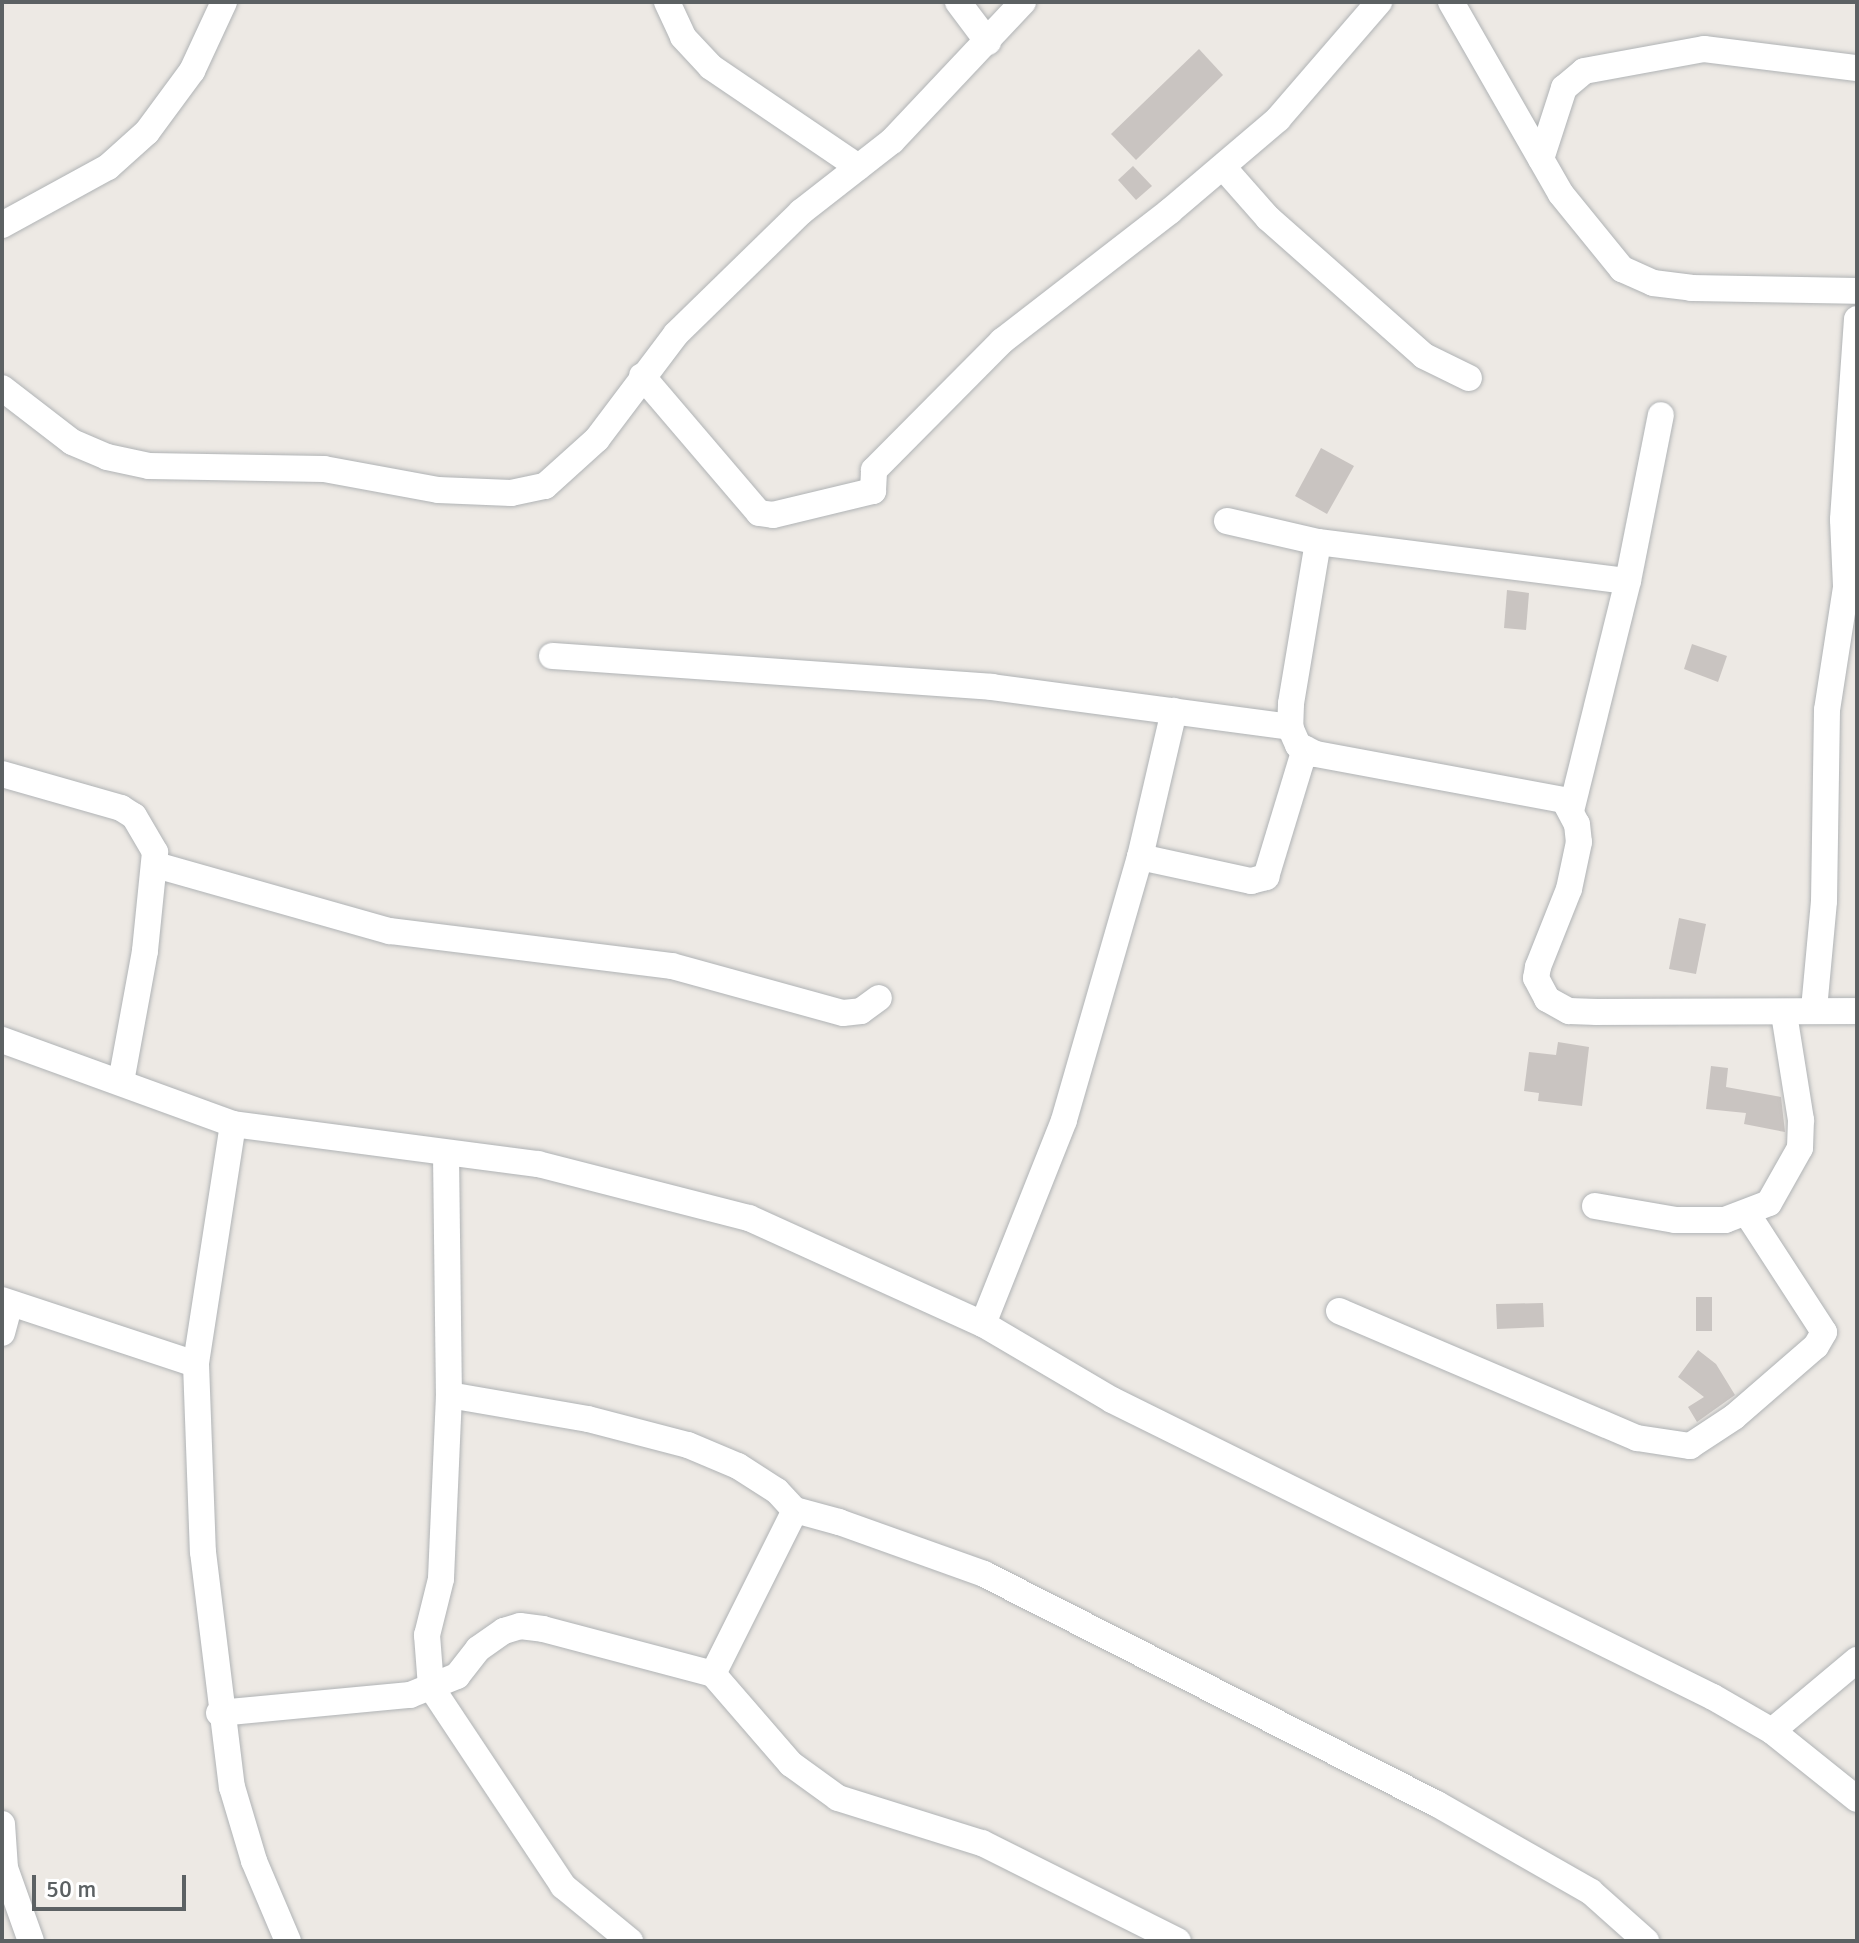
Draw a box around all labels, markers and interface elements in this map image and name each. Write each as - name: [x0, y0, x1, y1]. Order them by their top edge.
- scale bar: [36, 1859, 190, 1909]
- text: 50 m: [46, 1874, 96, 1904]

